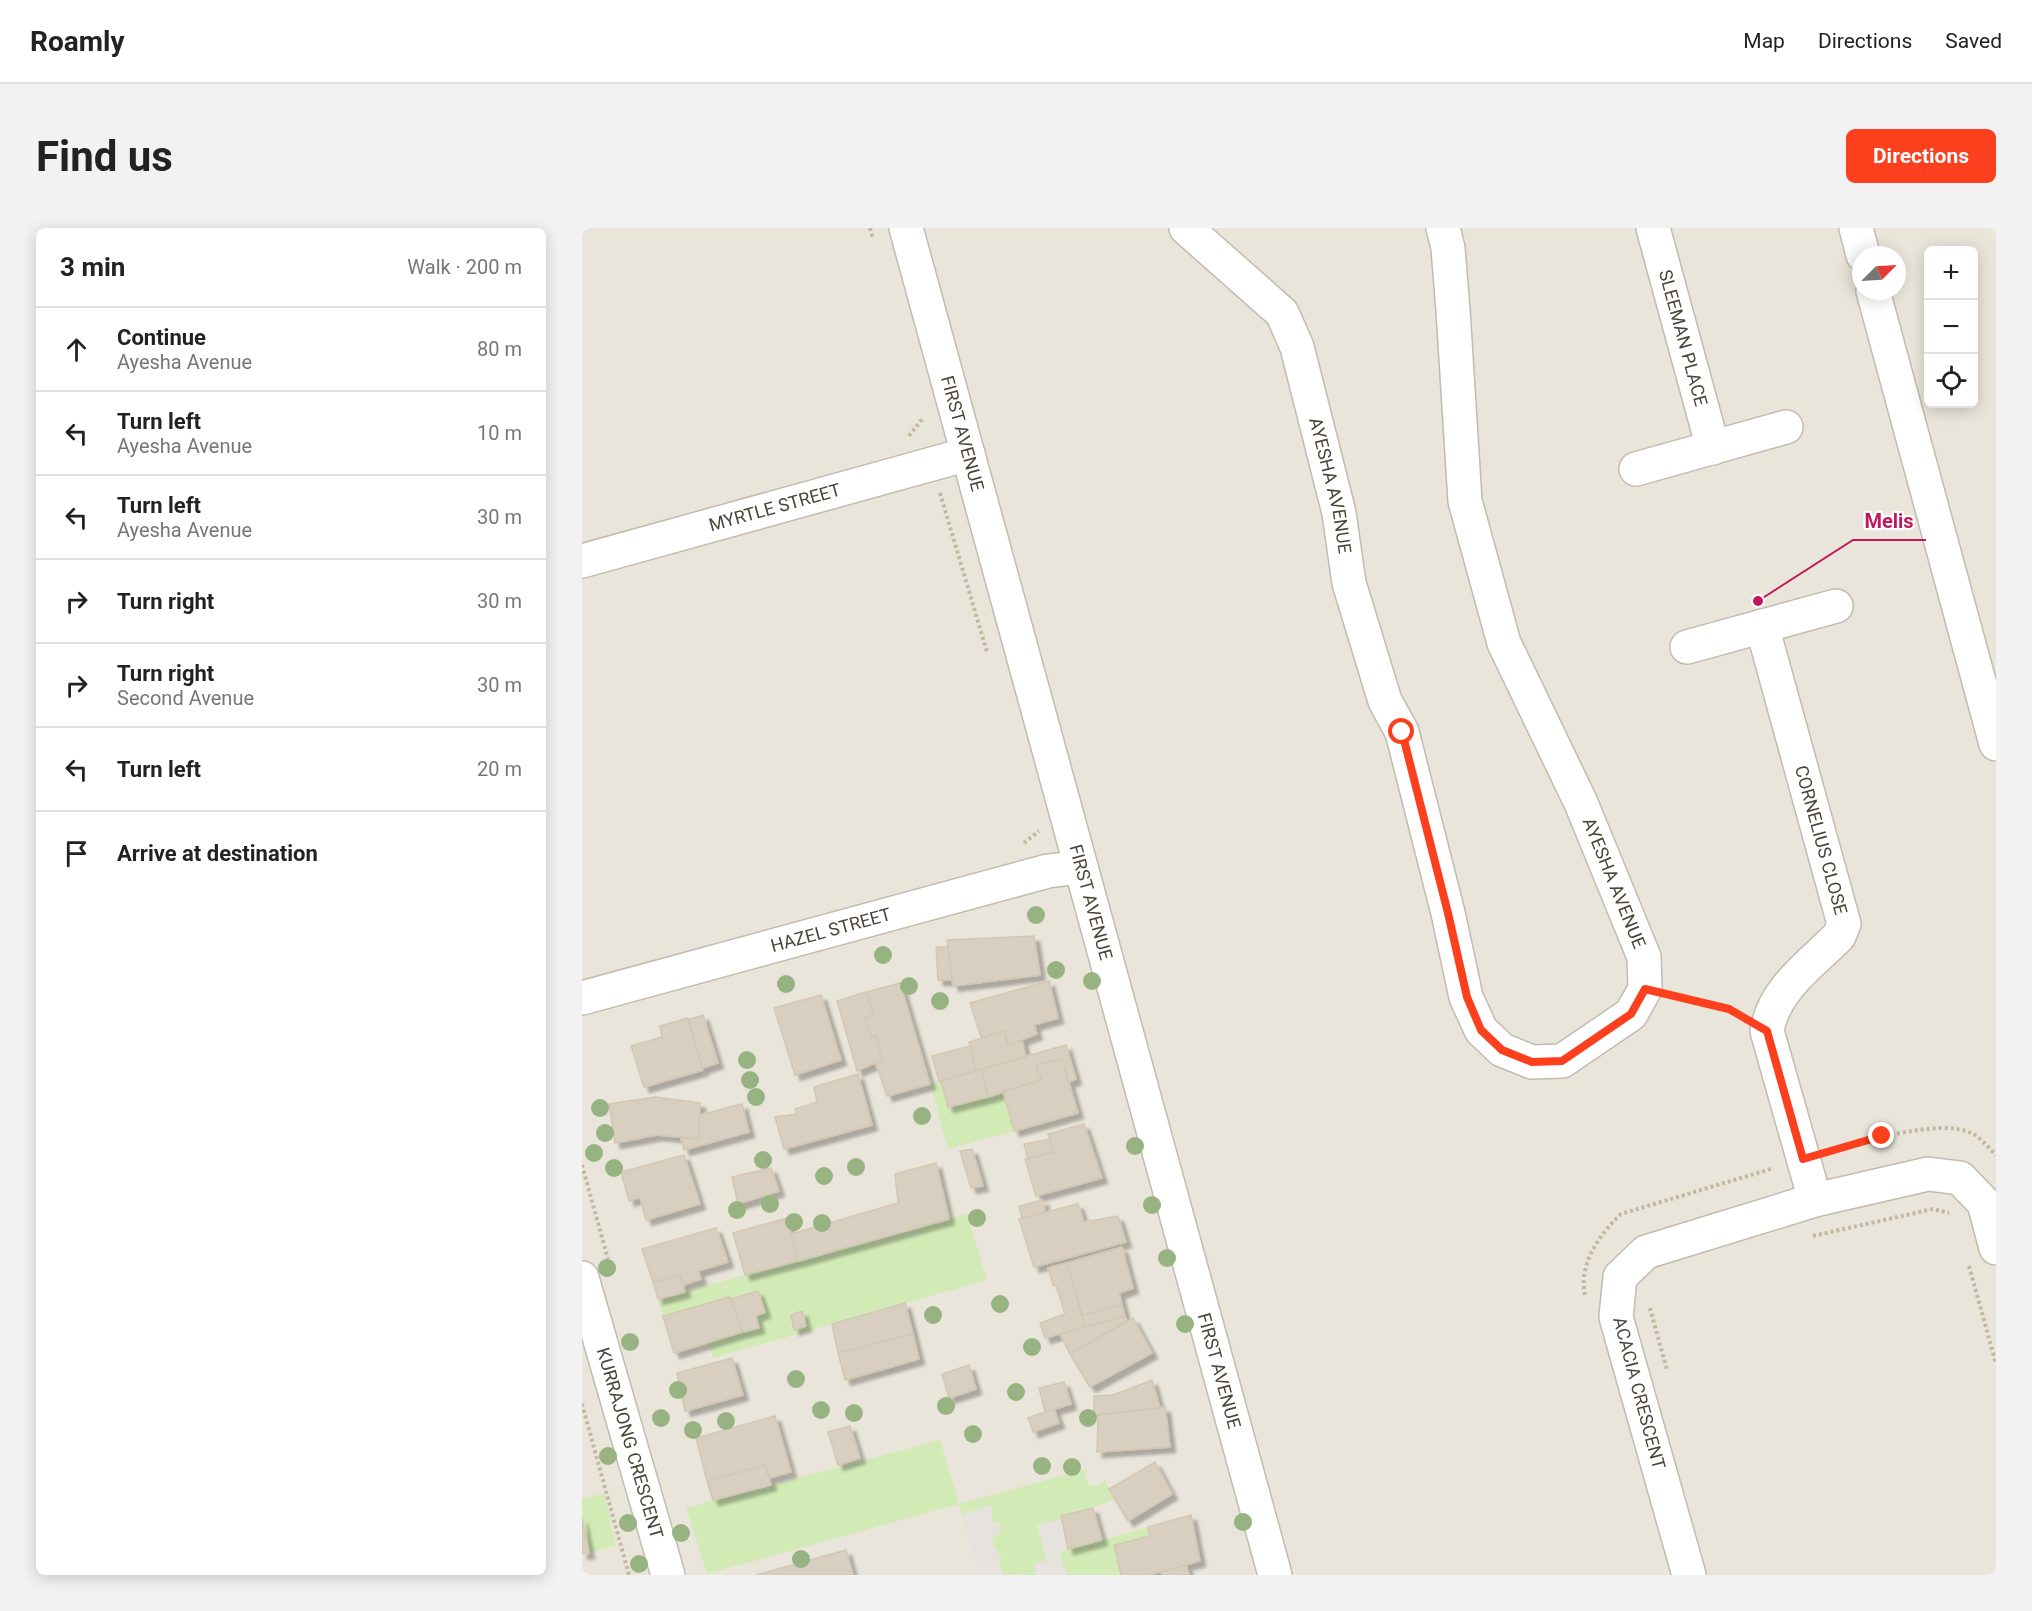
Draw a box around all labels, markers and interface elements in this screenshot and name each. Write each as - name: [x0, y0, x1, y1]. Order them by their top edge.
- text: Roamly: [30, 25, 125, 58]
- text: Map: [1743, 29, 1785, 53]
- text: Directions: [1818, 29, 1912, 53]
- text: Saved: [1945, 29, 2002, 53]
- button: Directions: [1846, 129, 1996, 183]
- text: Find us: [36, 132, 173, 181]
- north arrow: [1852, 246, 1906, 300]
- map controls: [1924, 246, 1978, 408]
- button: +: [1924, 246, 1978, 300]
- text: 3 min: [60, 252, 125, 282]
- text: Walk · 200 m: [407, 255, 522, 279]
- street label: SLEEMAN PLACE: [1655, 267, 1712, 408]
- button: −: [1924, 300, 1978, 354]
- text: Continue: [117, 325, 206, 350]
- icon: ahead: [60, 333, 93, 366]
- text: 80 m: [477, 337, 522, 361]
- text: Ayesha Avenue: [117, 350, 252, 374]
- button: locate: [1924, 354, 1978, 408]
- street label: FIRST AVENUE: [937, 373, 989, 493]
- text: Turn left: [117, 409, 201, 434]
- street label: AYESHA AVENUE: [1305, 415, 1356, 555]
- icon: left: [60, 417, 93, 450]
- text: 10 m: [477, 421, 522, 445]
- text: Ayesha Avenue: [117, 434, 252, 458]
- street label: MYRTLE STREET: [706, 479, 843, 535]
- text: Turn left: [117, 493, 201, 518]
- icon: left: [60, 501, 93, 534]
- callout: Melis: [1853, 502, 1926, 540]
- text: 30 m: [477, 505, 522, 529]
- text: Melis: [1864, 509, 1914, 533]
- text: Ayesha Avenue: [117, 518, 252, 542]
- icon: right: [60, 585, 93, 618]
- text: Turn right: [117, 589, 214, 614]
- text: 30 m: [477, 589, 522, 613]
- text: Turn right: [117, 661, 214, 686]
- icon: right: [60, 669, 93, 702]
- text: 30 m: [477, 673, 522, 697]
- text: Second Avenue: [117, 686, 254, 710]
- route start: [1388, 718, 1414, 744]
- icon: left: [60, 753, 93, 786]
- text: Turn left: [117, 757, 201, 782]
- text: 20 m: [477, 757, 522, 781]
- street label: CORNELIUS CLOSE: [1791, 763, 1852, 917]
- street label: AYESHA AVENUE: [1579, 814, 1650, 951]
- icon: arrive: [60, 837, 93, 870]
- text: Arrive at destination: [117, 841, 318, 866]
- street label: FIRST AVENUE: [1065, 842, 1117, 962]
- street label: HAZEL STREET: [768, 903, 894, 956]
- route end: [1868, 1122, 1894, 1148]
- street label: FIRST AVENUE: [1194, 1311, 1245, 1431]
- street label: ACACIA CRESCENT: [1609, 1314, 1670, 1472]
- street label: KURRAJONG CRESCENT: [593, 1345, 668, 1541]

